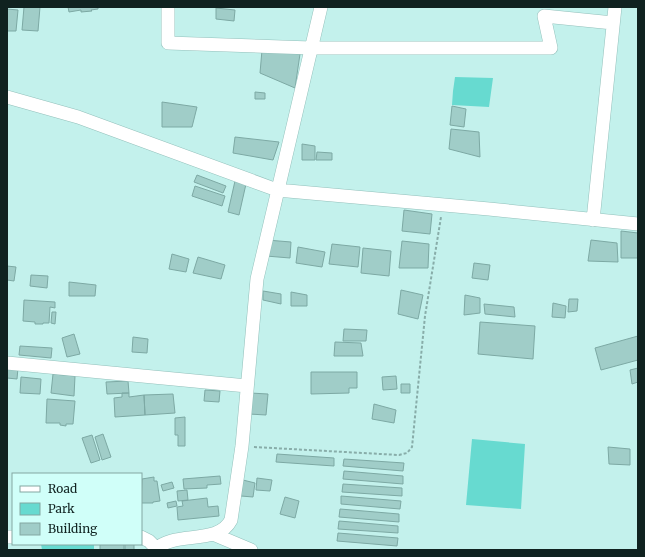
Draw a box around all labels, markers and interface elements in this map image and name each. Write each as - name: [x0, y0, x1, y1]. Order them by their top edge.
- legend: [12, 473, 142, 545]
- text: Road: [48, 481, 77, 496]
- text: Park: [48, 501, 75, 516]
- text: Building: [48, 521, 98, 536]

